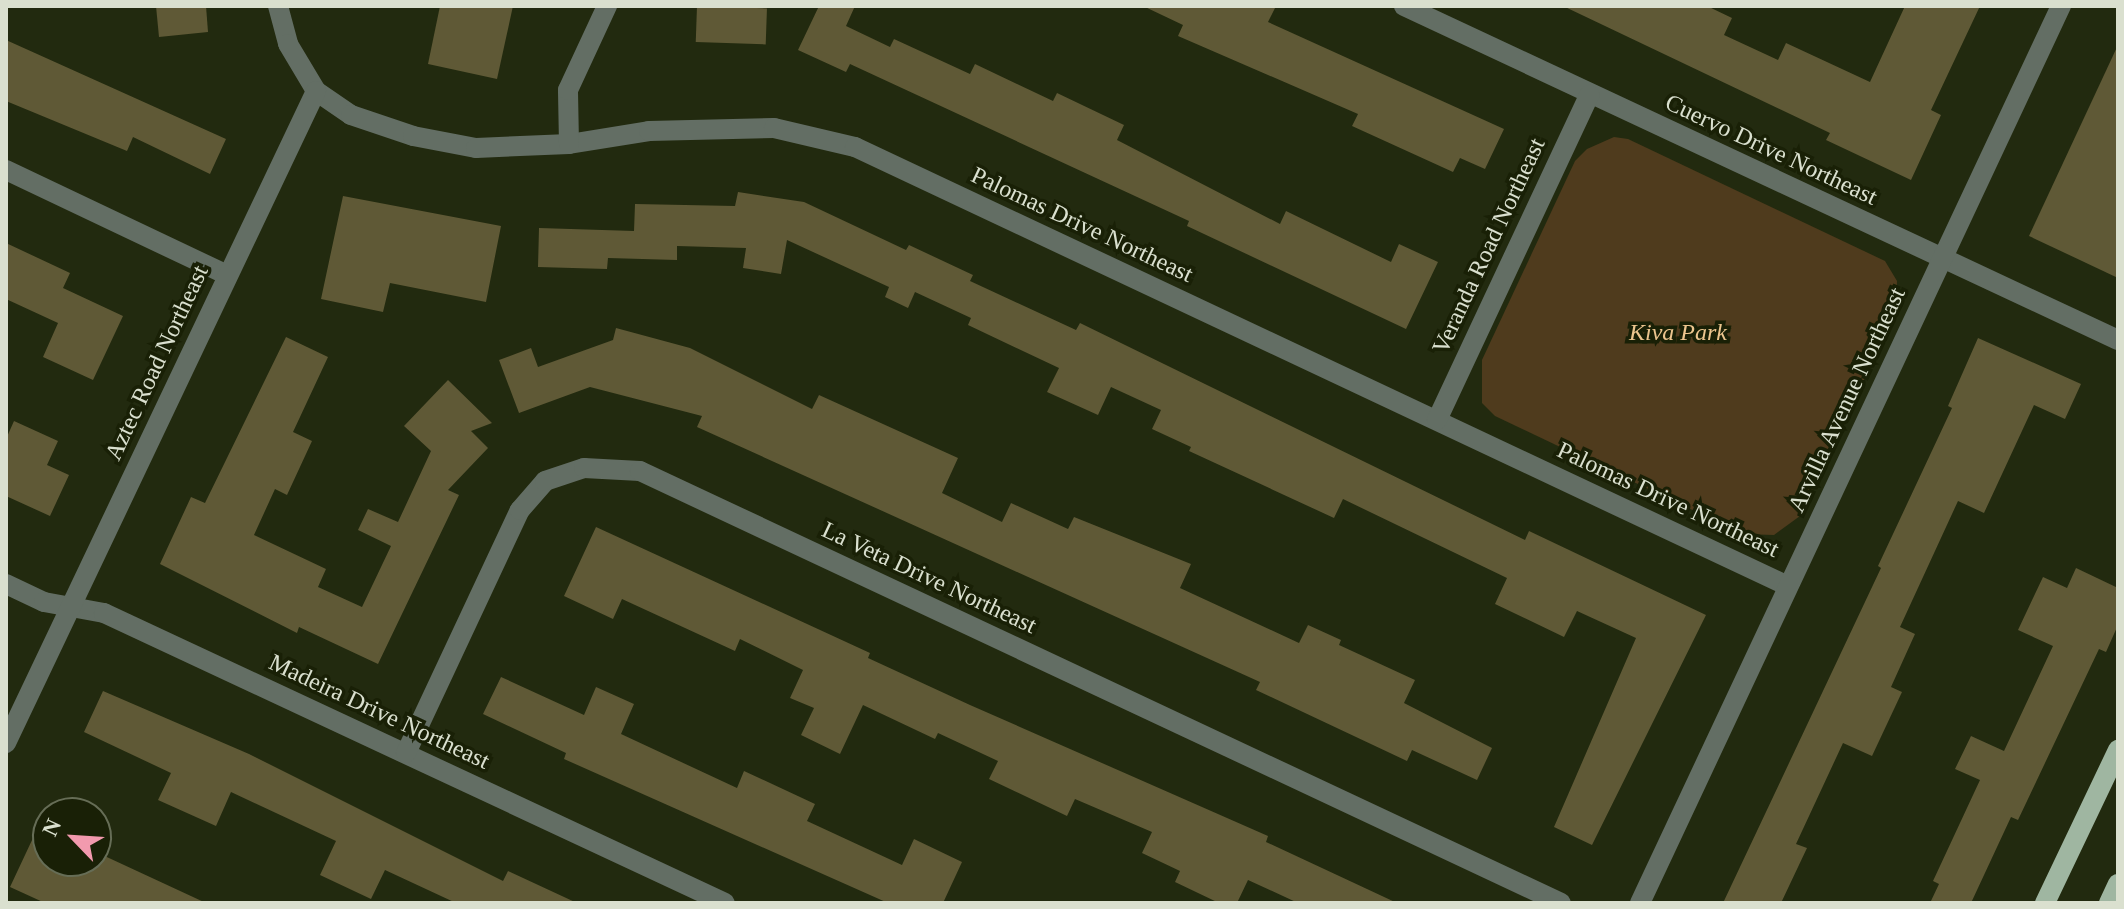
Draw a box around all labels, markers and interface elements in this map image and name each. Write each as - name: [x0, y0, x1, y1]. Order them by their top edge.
- street label: Cuervo Drive Northeast: [1660, 88, 1882, 212]
- street label: Veranda Road Northeast: [1426, 134, 1552, 358]
- street label: Palomas Drive Northeast: [967, 161, 1197, 289]
- street label: Aztec Road Northeast: [99, 261, 215, 465]
- street label: Arvilla Avenue Northeast: [1782, 282, 1912, 518]
- park label: Kiva Park: [1629, 319, 1727, 347]
- street label: Palomas Drive Northeast: [1553, 436, 1783, 564]
- street label: La Veta Drive Northeast: [817, 516, 1041, 640]
- street label: Madeira Drive Northeast: [264, 648, 494, 776]
- north arrow: [32, 797, 112, 877]
- text: N: [37, 815, 66, 840]

